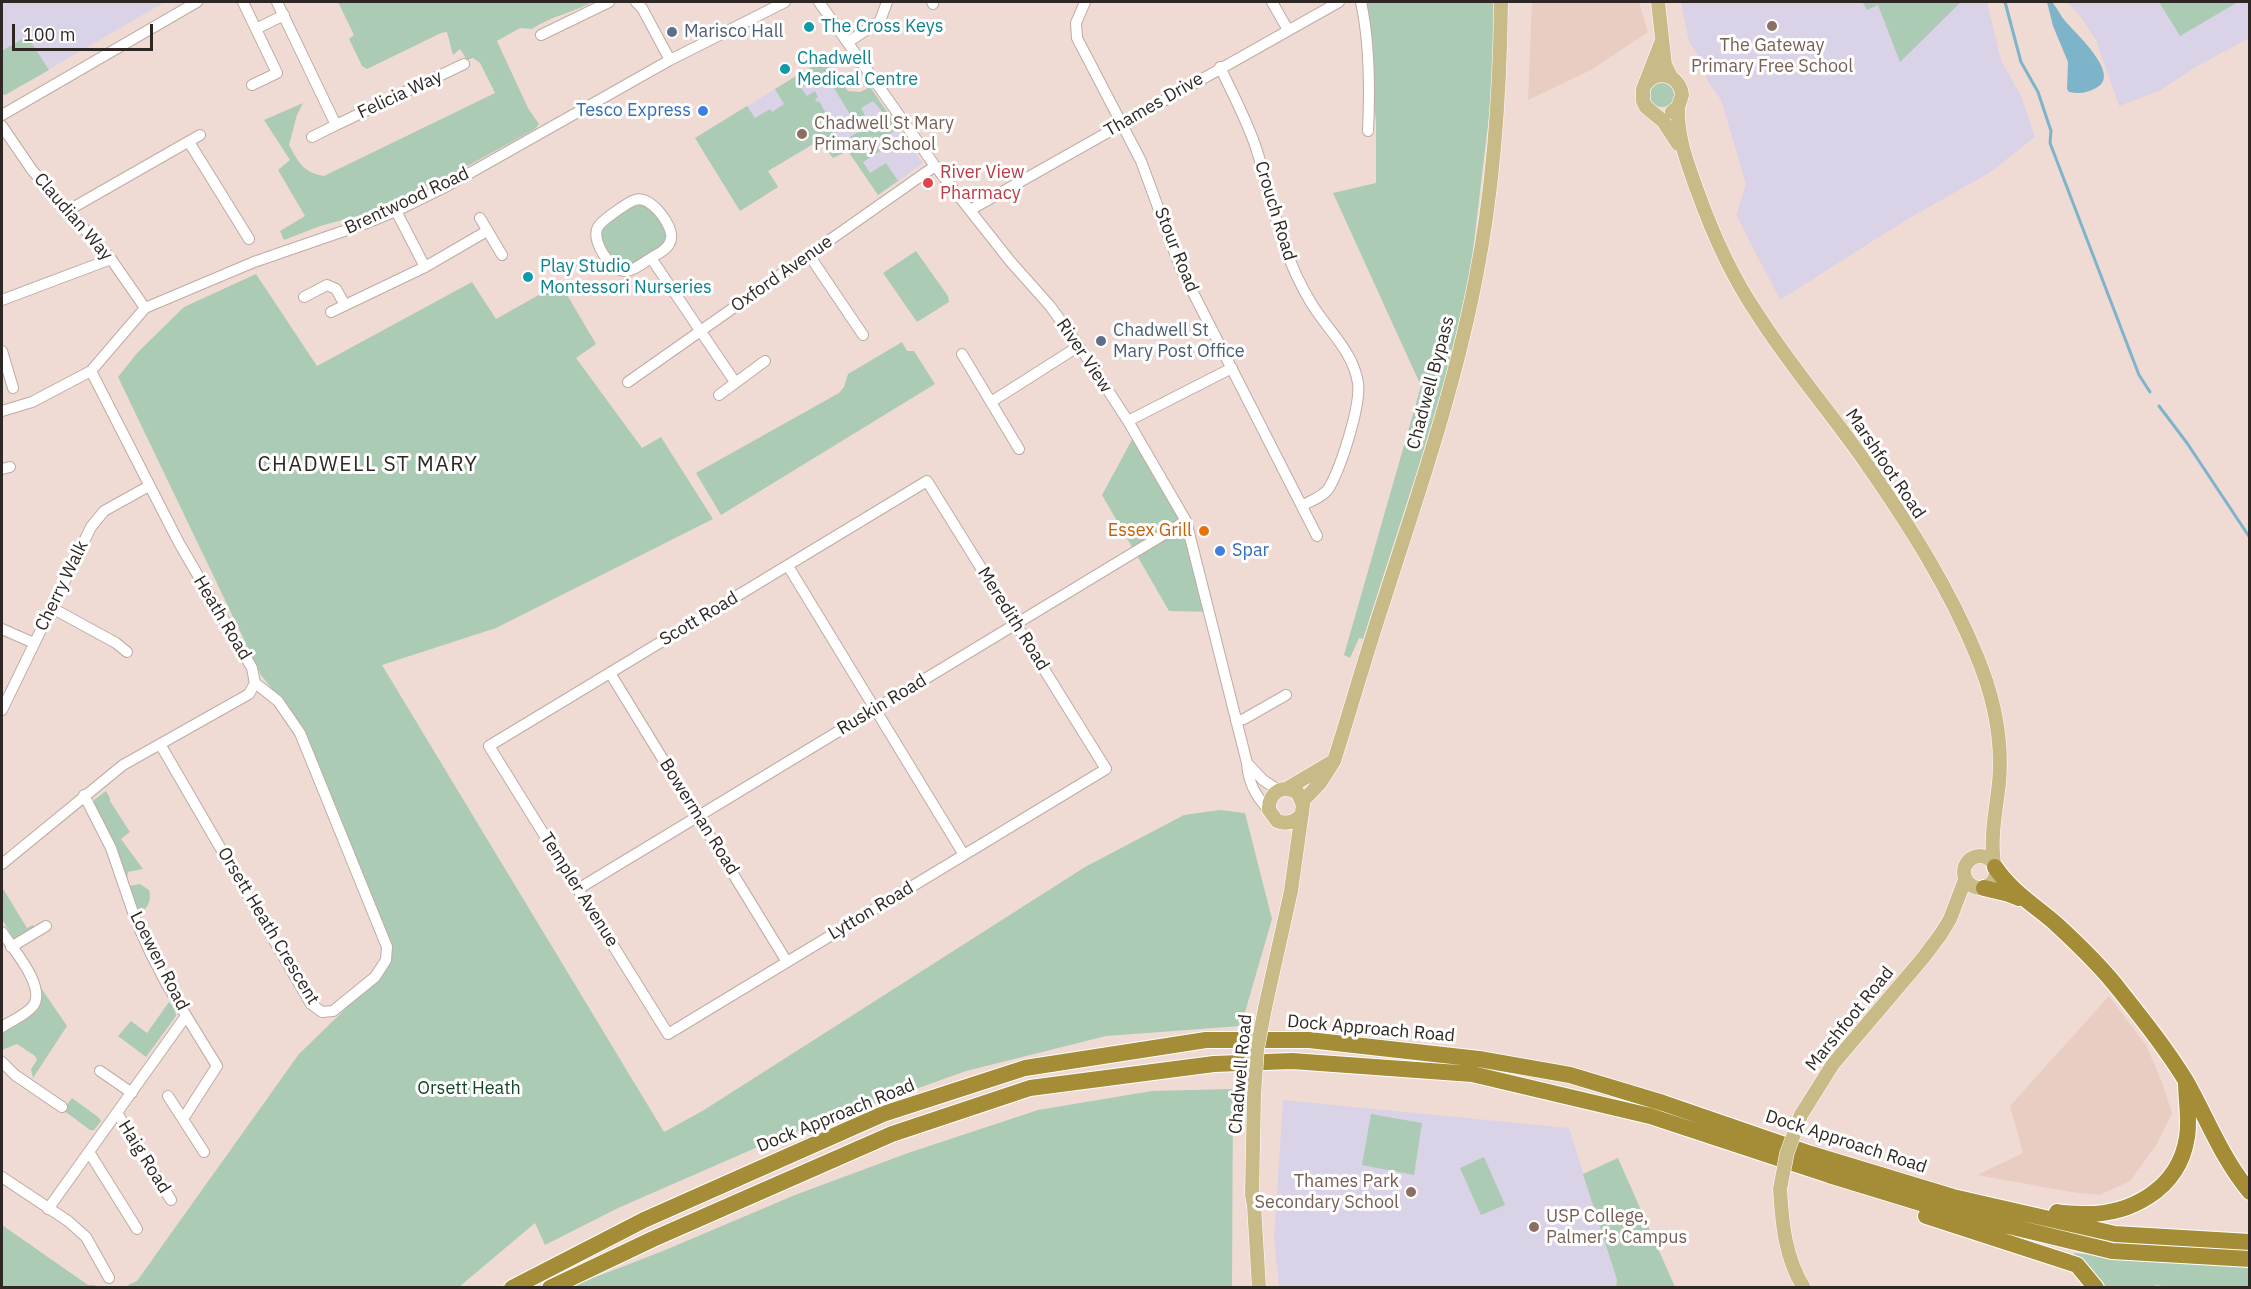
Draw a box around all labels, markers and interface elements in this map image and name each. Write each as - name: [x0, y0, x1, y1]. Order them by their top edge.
- scale bar: [15, 12, 156, 50]
- place label: The Cross Keys: [821, 16, 944, 38]
- marker: The Gateway Primary Free School: [1765, 19, 1779, 33]
- marker: The Cross Keys: [802, 20, 816, 34]
- place label: Marisco Hall: [684, 21, 783, 43]
- text: 100 m: [23, 23, 75, 46]
- marker: Marisco Hall: [665, 25, 679, 39]
- place label: The Gateway Primary Free School: [1691, 35, 1853, 78]
- place label: Chadwell Medical Centre: [797, 48, 918, 90]
- marker: Chadwell Medical Centre: [778, 62, 792, 76]
- street label: Felicia Way: [354, 66, 446, 124]
- street label: Thames Drive: [1101, 68, 1207, 142]
- place label: Tesco Express: [576, 100, 691, 122]
- marker: Tesco Express: [696, 104, 710, 118]
- place label: Chadwell St Mary Primary School: [814, 113, 954, 156]
- marker: Chadwell St Mary Primary School: [795, 127, 809, 141]
- street label: Crouch Road: [1250, 159, 1300, 263]
- place label: River View Pharmacy: [940, 162, 1025, 204]
- street label: Brentwood Road: [341, 163, 473, 239]
- street label: Claudian Way: [29, 169, 117, 265]
- marker: River View Pharmacy: [921, 176, 935, 190]
- street label: Stour Road: [1149, 205, 1203, 295]
- street label: Oxford Avenue: [727, 231, 837, 317]
- place label: Play Studio Montessori Nurseries: [540, 256, 712, 298]
- marker: Play Studio Montessori Nurseries: [521, 270, 535, 284]
- street label: Chadwell Bypass: [1403, 314, 1459, 452]
- street label: River View: [1051, 315, 1117, 397]
- place label: Chadwell St Mary Post Office: [1113, 320, 1245, 362]
- marker: Chadwell St Mary Post Office: [1094, 334, 1108, 348]
- street label: Marshfoot Road: [1840, 405, 1930, 523]
- district label: CHADWELL ST MARY: [258, 452, 478, 478]
- place label: Essex Grill: [1108, 520, 1192, 542]
- marker: Essex Grill: [1197, 524, 1211, 538]
- street label: Cherry Walk: [31, 537, 93, 635]
- place label: Spar: [1232, 540, 1269, 562]
- marker: Spar: [1213, 544, 1227, 558]
- street label: Meredith Road: [973, 563, 1053, 675]
- street label: Heath Road: [188, 572, 256, 664]
- street label: Scott Road: [656, 587, 742, 651]
- street label: Ruskin Road: [833, 670, 931, 740]
- street label: Bowerman Road: [655, 755, 743, 879]
- street label: Templer Avenue: [535, 829, 623, 951]
- street label: Orsett Heath Crescent: [213, 844, 323, 1008]
- street label: Lytton Road: [824, 877, 918, 945]
- street label: Loewen Road: [125, 908, 193, 1014]
- street label: Marshfoot Road: [1801, 963, 1899, 1075]
- street label: Dock Approach Road: [1286, 1011, 1456, 1047]
- street label: Chadwell Road: [1225, 1013, 1257, 1135]
- street label: Dock Approach Road: [754, 1074, 918, 1158]
- park label: Orsett Heath: [417, 1078, 521, 1100]
- street label: Dock Approach Road: [1763, 1106, 1929, 1178]
- street label: Haig Road: [113, 1117, 175, 1197]
- place label: Thames Park Secondary School: [1255, 1171, 1399, 1214]
- marker: Thames Park Secondary School: [1404, 1185, 1418, 1199]
- place label: USP College, Palmer's Campus: [1546, 1206, 1687, 1248]
- marker: USP College, Palmer's Campus: [1527, 1220, 1541, 1234]

